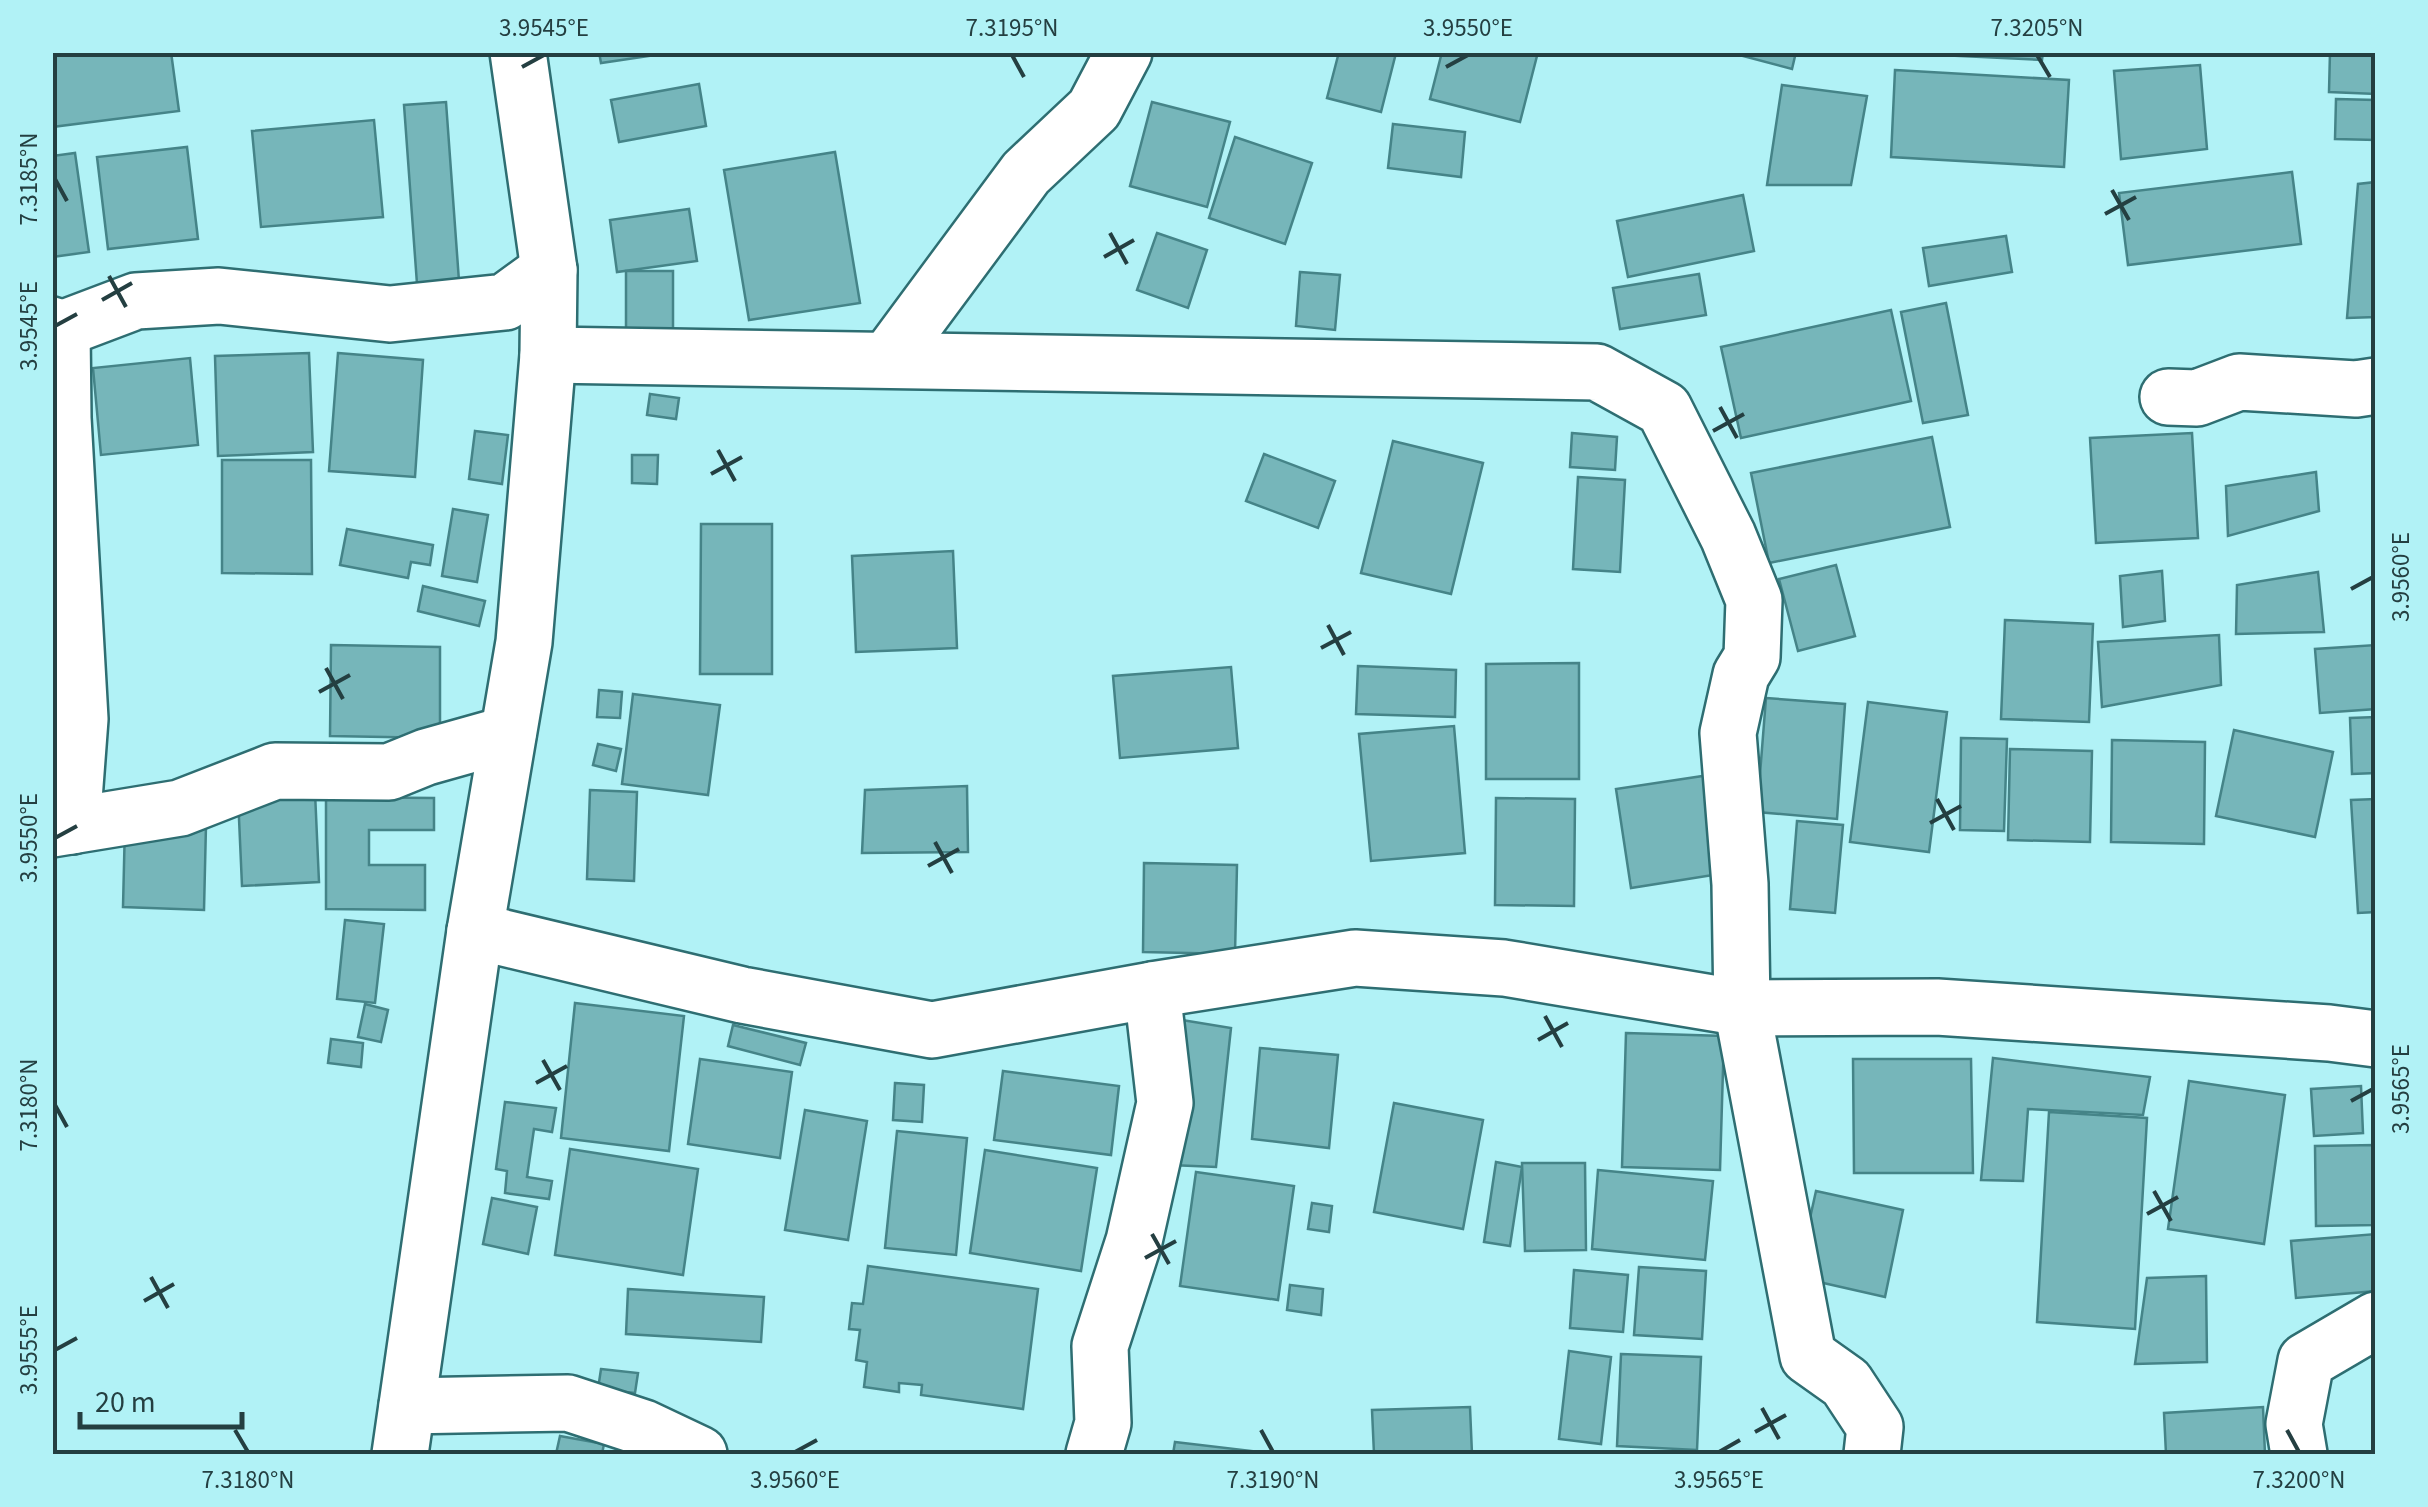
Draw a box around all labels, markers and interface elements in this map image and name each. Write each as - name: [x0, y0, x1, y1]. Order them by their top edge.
- text: 3.9545°E: [499, 10, 589, 46]
- text: 7.3195°N: [966, 10, 1058, 46]
- text: 3.9550°E: [1423, 10, 1513, 46]
- text: 7.3205°N: [1991, 10, 2083, 46]
- text: 7.3185°N: [11, 133, 47, 225]
- text: 3.9545°E: [11, 281, 47, 371]
- text: 3.9560°E: [2383, 532, 2419, 622]
- text: 3.9550°E: [11, 793, 47, 883]
- text: 3.9565°E: [2383, 1044, 2419, 1134]
- text: 7.3180°N: [11, 1059, 47, 1151]
- text: 3.9555°E: [11, 1305, 47, 1395]
- scale bar: [80, 1367, 242, 1429]
- text: 20 m: [95, 1381, 156, 1424]
- text: 7.3180°N: [202, 1462, 294, 1498]
- text: 3.9560°E: [750, 1462, 840, 1498]
- text: 7.3190°N: [1227, 1462, 1319, 1498]
- text: 3.9565°E: [1674, 1462, 1764, 1498]
- text: 7.3200°N: [2253, 1462, 2345, 1498]

